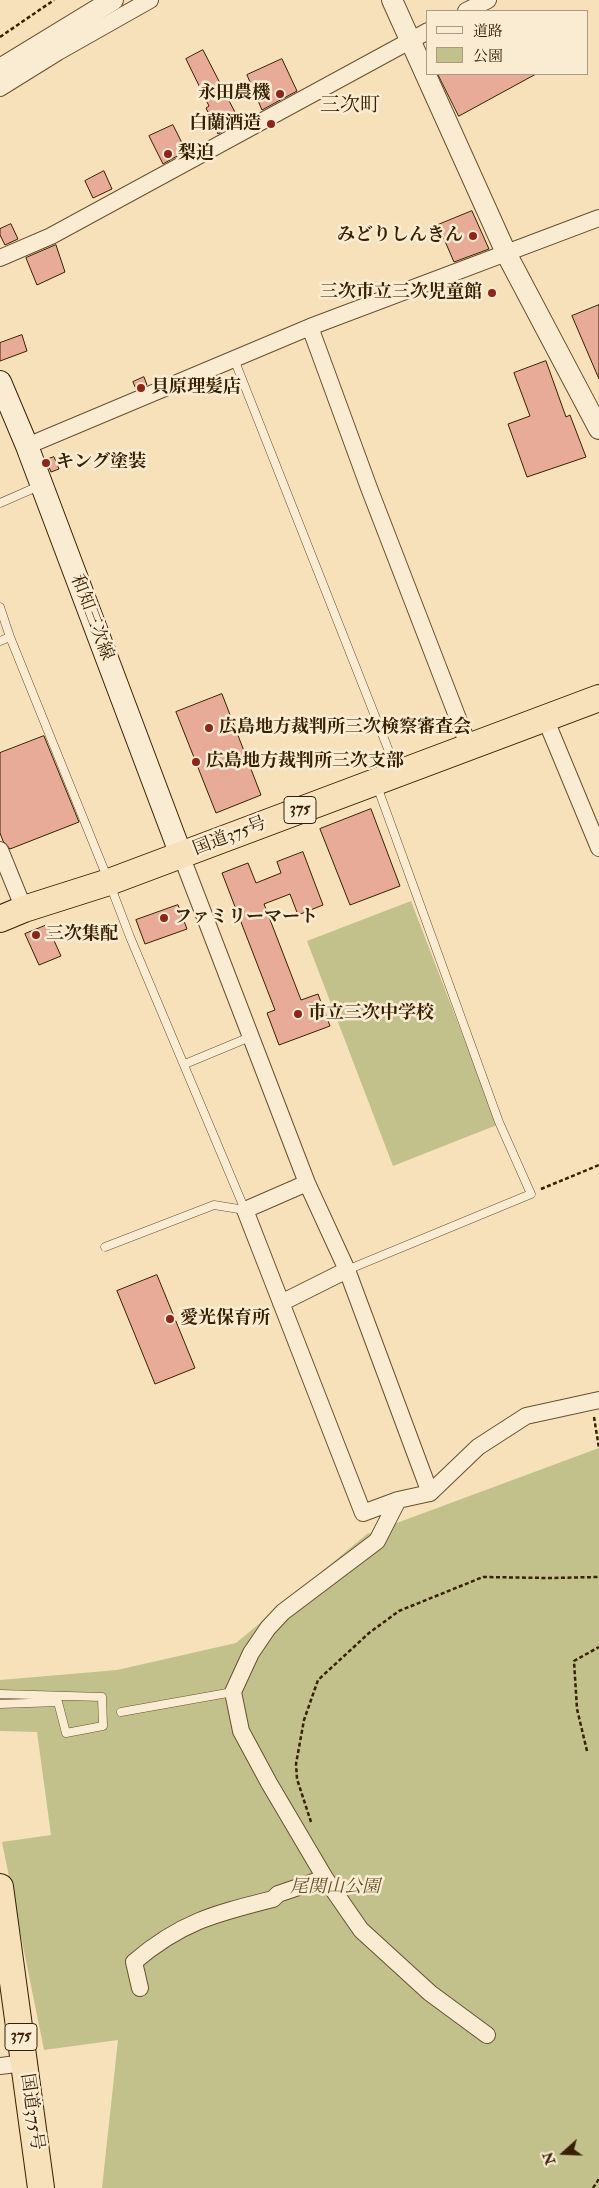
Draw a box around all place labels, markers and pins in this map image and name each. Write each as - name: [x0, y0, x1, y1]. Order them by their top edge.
- place label: 永田農機: [198, 83, 270, 105]
- marker: 永田農機: [274, 88, 286, 100]
- place label: 白蘭酒造: [189, 113, 261, 135]
- marker: 白蘭酒造: [265, 118, 277, 130]
- place label: 梨迫: [178, 143, 214, 165]
- marker: 梨迫: [162, 148, 174, 160]
- place label: みどりしんきん: [337, 225, 463, 247]
- marker: みどりしんきん: [467, 230, 479, 242]
- place label: 三次市立三次児童館: [320, 282, 482, 304]
- marker: 三次市立三次児童館: [486, 287, 498, 299]
- place label: 貝原理髪店: [151, 377, 241, 399]
- marker: 貝原理髪店: [135, 382, 147, 394]
- place label: キング塗装: [56, 452, 146, 474]
- marker: キング塗装: [40, 457, 52, 469]
- place label: 広島地方裁判所三次検察審査会: [219, 717, 471, 739]
- marker: 広島地方裁判所三次検察審査会: [203, 722, 215, 734]
- place label: 広島地方裁判所三次支部: [206, 751, 404, 773]
- marker: 広島地方裁判所三次支部: [190, 756, 202, 768]
- place label: ファミリーマート: [174, 907, 318, 929]
- marker: ファミリーマート: [158, 912, 170, 924]
- place label: 三次集配: [46, 924, 118, 946]
- marker: 三次集配: [30, 929, 42, 941]
- place label: 市立三次中学校: [308, 1003, 434, 1025]
- marker: 市立三次中学校: [292, 1008, 304, 1020]
- place label: 愛光保育所: [180, 1308, 270, 1330]
- marker: 愛光保育所: [164, 1313, 176, 1325]

